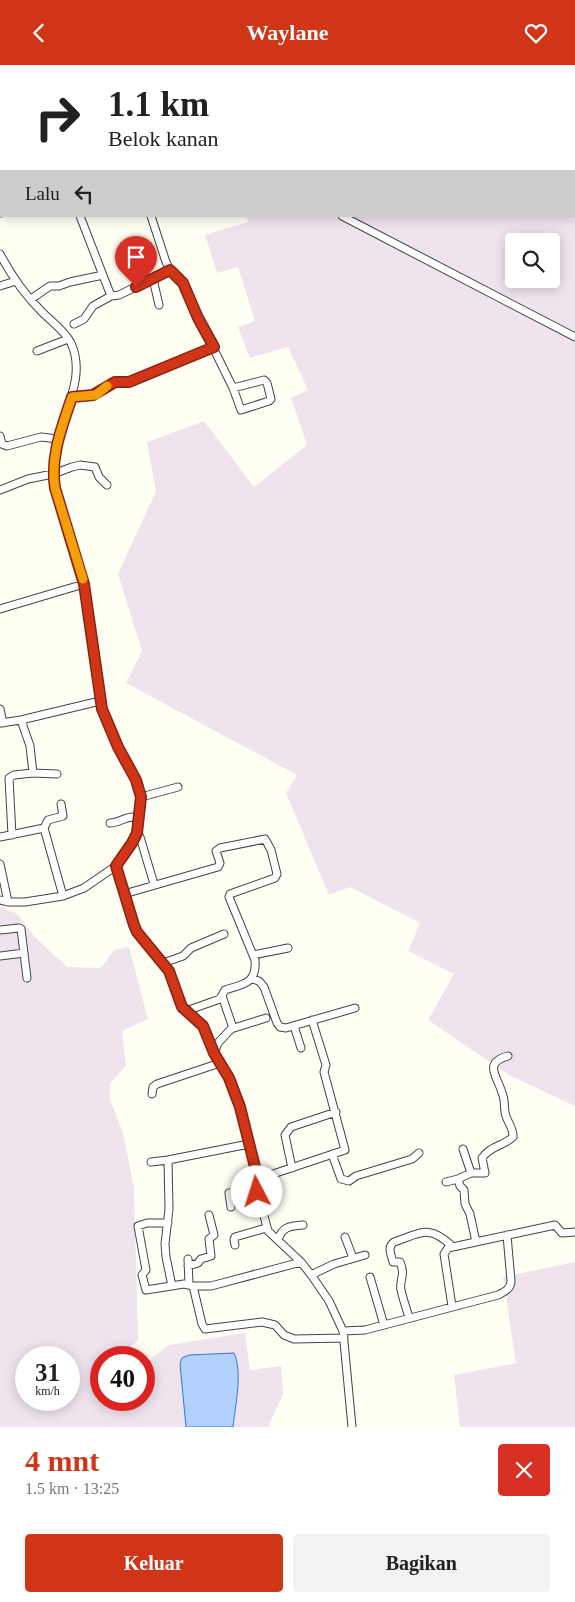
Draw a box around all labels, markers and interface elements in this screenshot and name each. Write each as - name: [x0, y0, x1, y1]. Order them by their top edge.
- icon: back: [25, 19, 53, 47]
- icon: heart: [522, 19, 550, 47]
- text: Waylane: [247, 20, 328, 45]
- icon: right: [25, 85, 90, 150]
- text: 1.1 km: [108, 85, 209, 124]
- text: Belok kanan: [108, 126, 219, 151]
- icon: left: [70, 180, 98, 208]
- text: Lalu: [25, 183, 60, 204]
- map controls: [505, 233, 560, 288]
- button: search: [505, 233, 560, 288]
- pin: [115, 236, 157, 287]
- icon: arrive: [122, 243, 150, 271]
- position arrow: [230, 1165, 282, 1217]
- speed limit sign: 40: [90, 1346, 155, 1411]
- text: 31: [35, 1359, 60, 1386]
- text: km/h: [35, 1384, 60, 1398]
- text: 4 mnt: [25, 1444, 99, 1477]
- button: close: [498, 1444, 550, 1496]
- text: 1.5 km · 13:25: [25, 1480, 119, 1497]
- button: Keluar: [25, 1534, 283, 1592]
- button: Bagikan: [293, 1534, 550, 1592]

